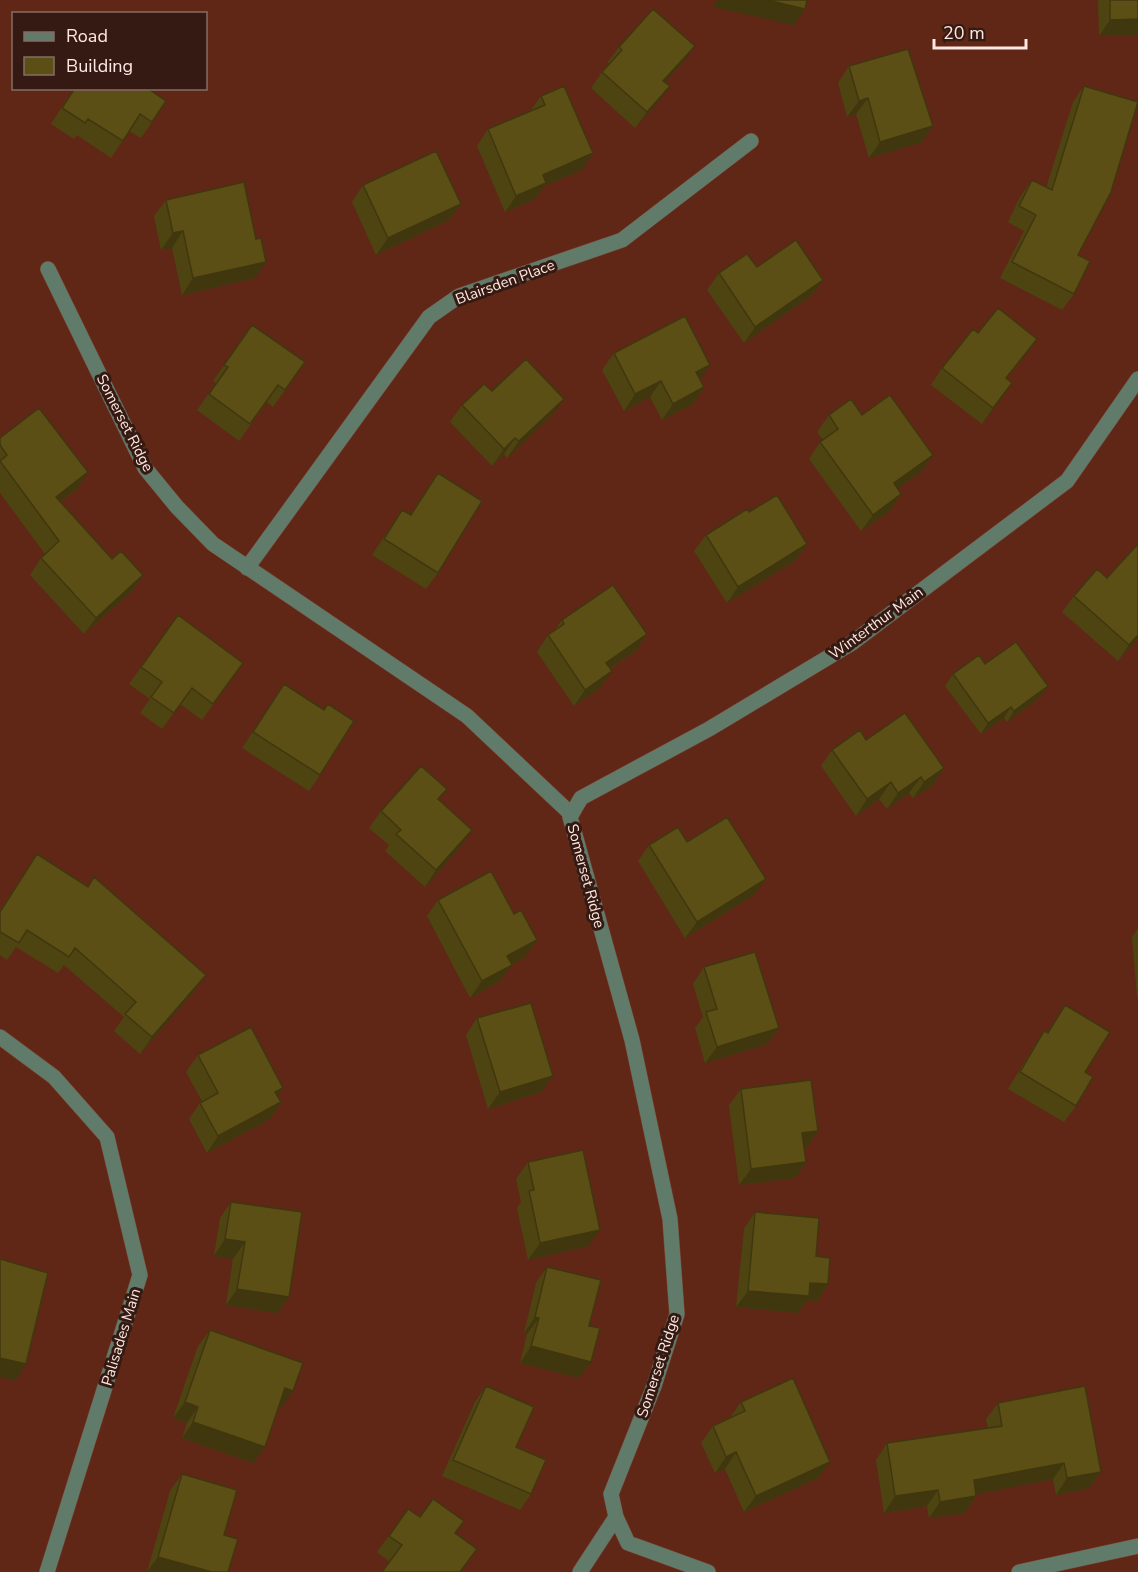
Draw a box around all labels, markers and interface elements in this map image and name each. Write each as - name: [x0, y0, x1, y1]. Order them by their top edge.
- legend: [12, 12, 207, 90]
- scale bar: [934, 12, 1026, 50]
- text: 20 m: [943, 21, 985, 45]
- text: Road: [66, 24, 108, 48]
- text: Building: [66, 54, 133, 78]
- street label: Blairsden Place: [453, 255, 557, 309]
- street label: Somerset Ridge: [92, 371, 158, 475]
- street label: Winterthur Main: [825, 582, 927, 664]
- street label: Somerset Ridge: [562, 822, 610, 930]
- street label: Palisades Main: [97, 1286, 145, 1388]
- street label: Somerset Ridge: [632, 1312, 684, 1420]

